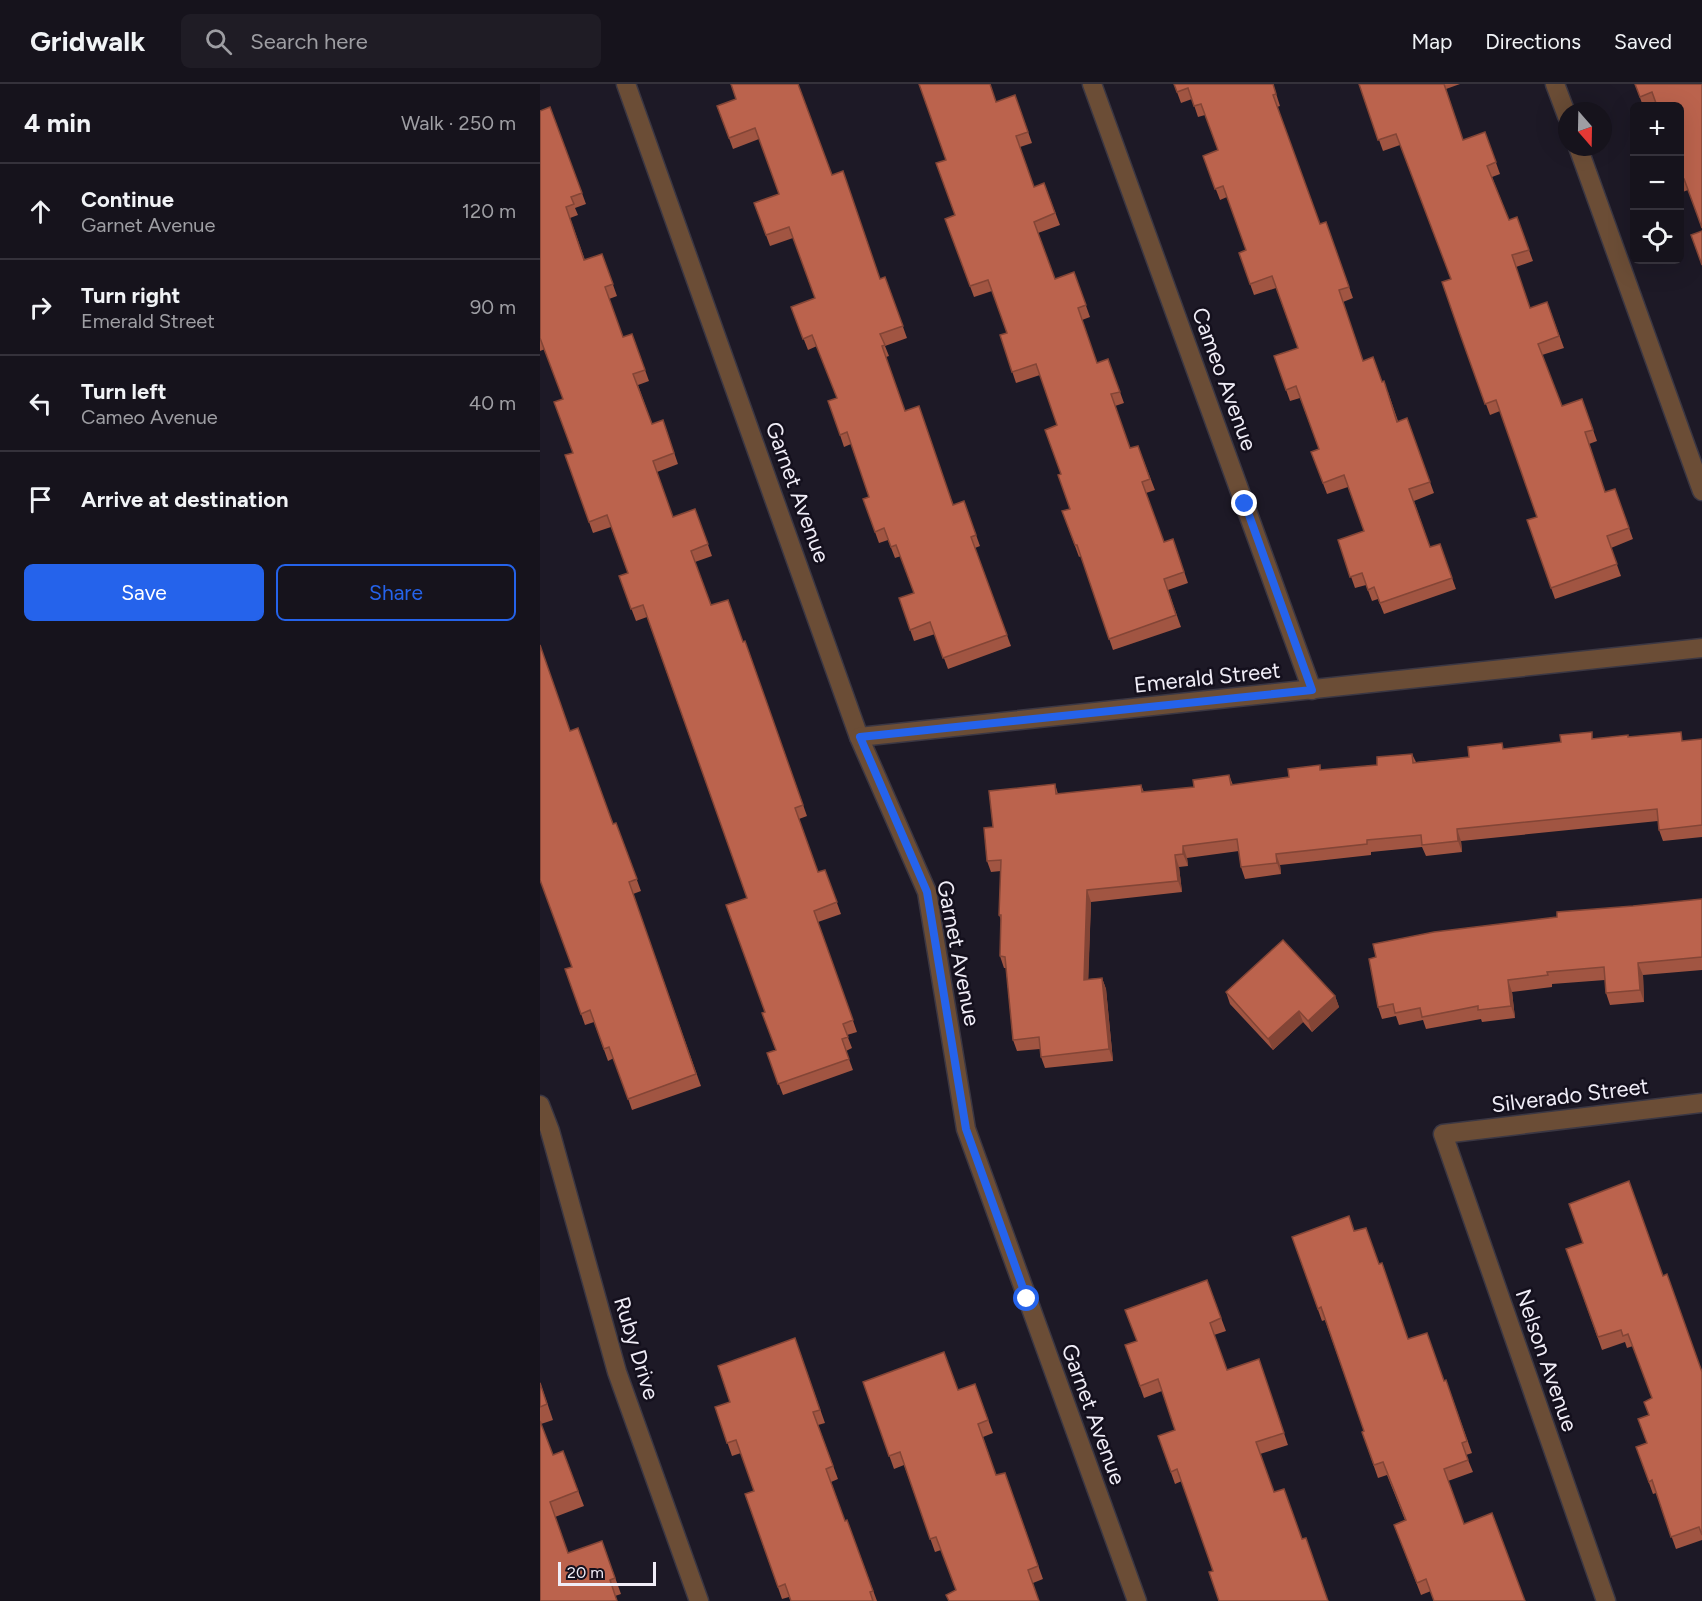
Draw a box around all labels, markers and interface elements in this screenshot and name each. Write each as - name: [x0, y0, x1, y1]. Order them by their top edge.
- search box: [181, 14, 601, 68]
- text: Gridwalk: [30, 24, 145, 58]
- icon: search: [202, 25, 235, 58]
- text: Search here: [250, 28, 368, 55]
- text: Map: [1411, 29, 1452, 54]
- text: Directions: [1485, 29, 1581, 54]
- text: Saved: [1614, 29, 1672, 54]
- north arrow: [1558, 102, 1612, 156]
- map controls: [1630, 102, 1684, 264]
- button: +: [1630, 102, 1684, 156]
- text: 4 min: [24, 107, 91, 139]
- text: Walk · 250 m: [401, 111, 516, 135]
- button: −: [1630, 156, 1684, 210]
- text: Continue: [81, 186, 174, 213]
- icon: ahead: [24, 195, 57, 228]
- text: 120 m: [462, 199, 516, 223]
- button: locate: [1630, 210, 1684, 264]
- text: Garnet Avenue: [81, 213, 215, 237]
- text: Turn right: [81, 282, 180, 309]
- icon: right: [24, 291, 57, 324]
- text: 90 m: [470, 295, 516, 319]
- street label: Cameo Avenue: [1186, 304, 1263, 454]
- text: Emerald Street: [81, 309, 215, 333]
- text: Turn left: [81, 378, 167, 405]
- icon: left: [24, 387, 57, 420]
- text: 40 m: [469, 391, 516, 415]
- text: Cameo Avenue: [81, 405, 218, 429]
- street label: Garnet Avenue: [760, 418, 835, 566]
- icon: arrive: [24, 483, 57, 516]
- text: Arrive at destination: [81, 486, 289, 513]
- route end: [1231, 490, 1257, 516]
- button: Save: [24, 564, 264, 621]
- button: Share: [276, 564, 516, 621]
- street label: Emerald Street: [1132, 656, 1282, 699]
- street label: Garnet Avenue: [931, 878, 986, 1028]
- street label: Silverado Street: [1490, 1072, 1650, 1119]
- route start: [1013, 1285, 1039, 1311]
- street label: Nelson Avenue: [1510, 1285, 1584, 1435]
- street label: Ruby Drive: [608, 1293, 665, 1403]
- street label: Garnet Avenue: [1056, 1340, 1131, 1488]
- scale bar: [558, 1559, 656, 1586]
- text: 20 m: [567, 1563, 604, 1582]

